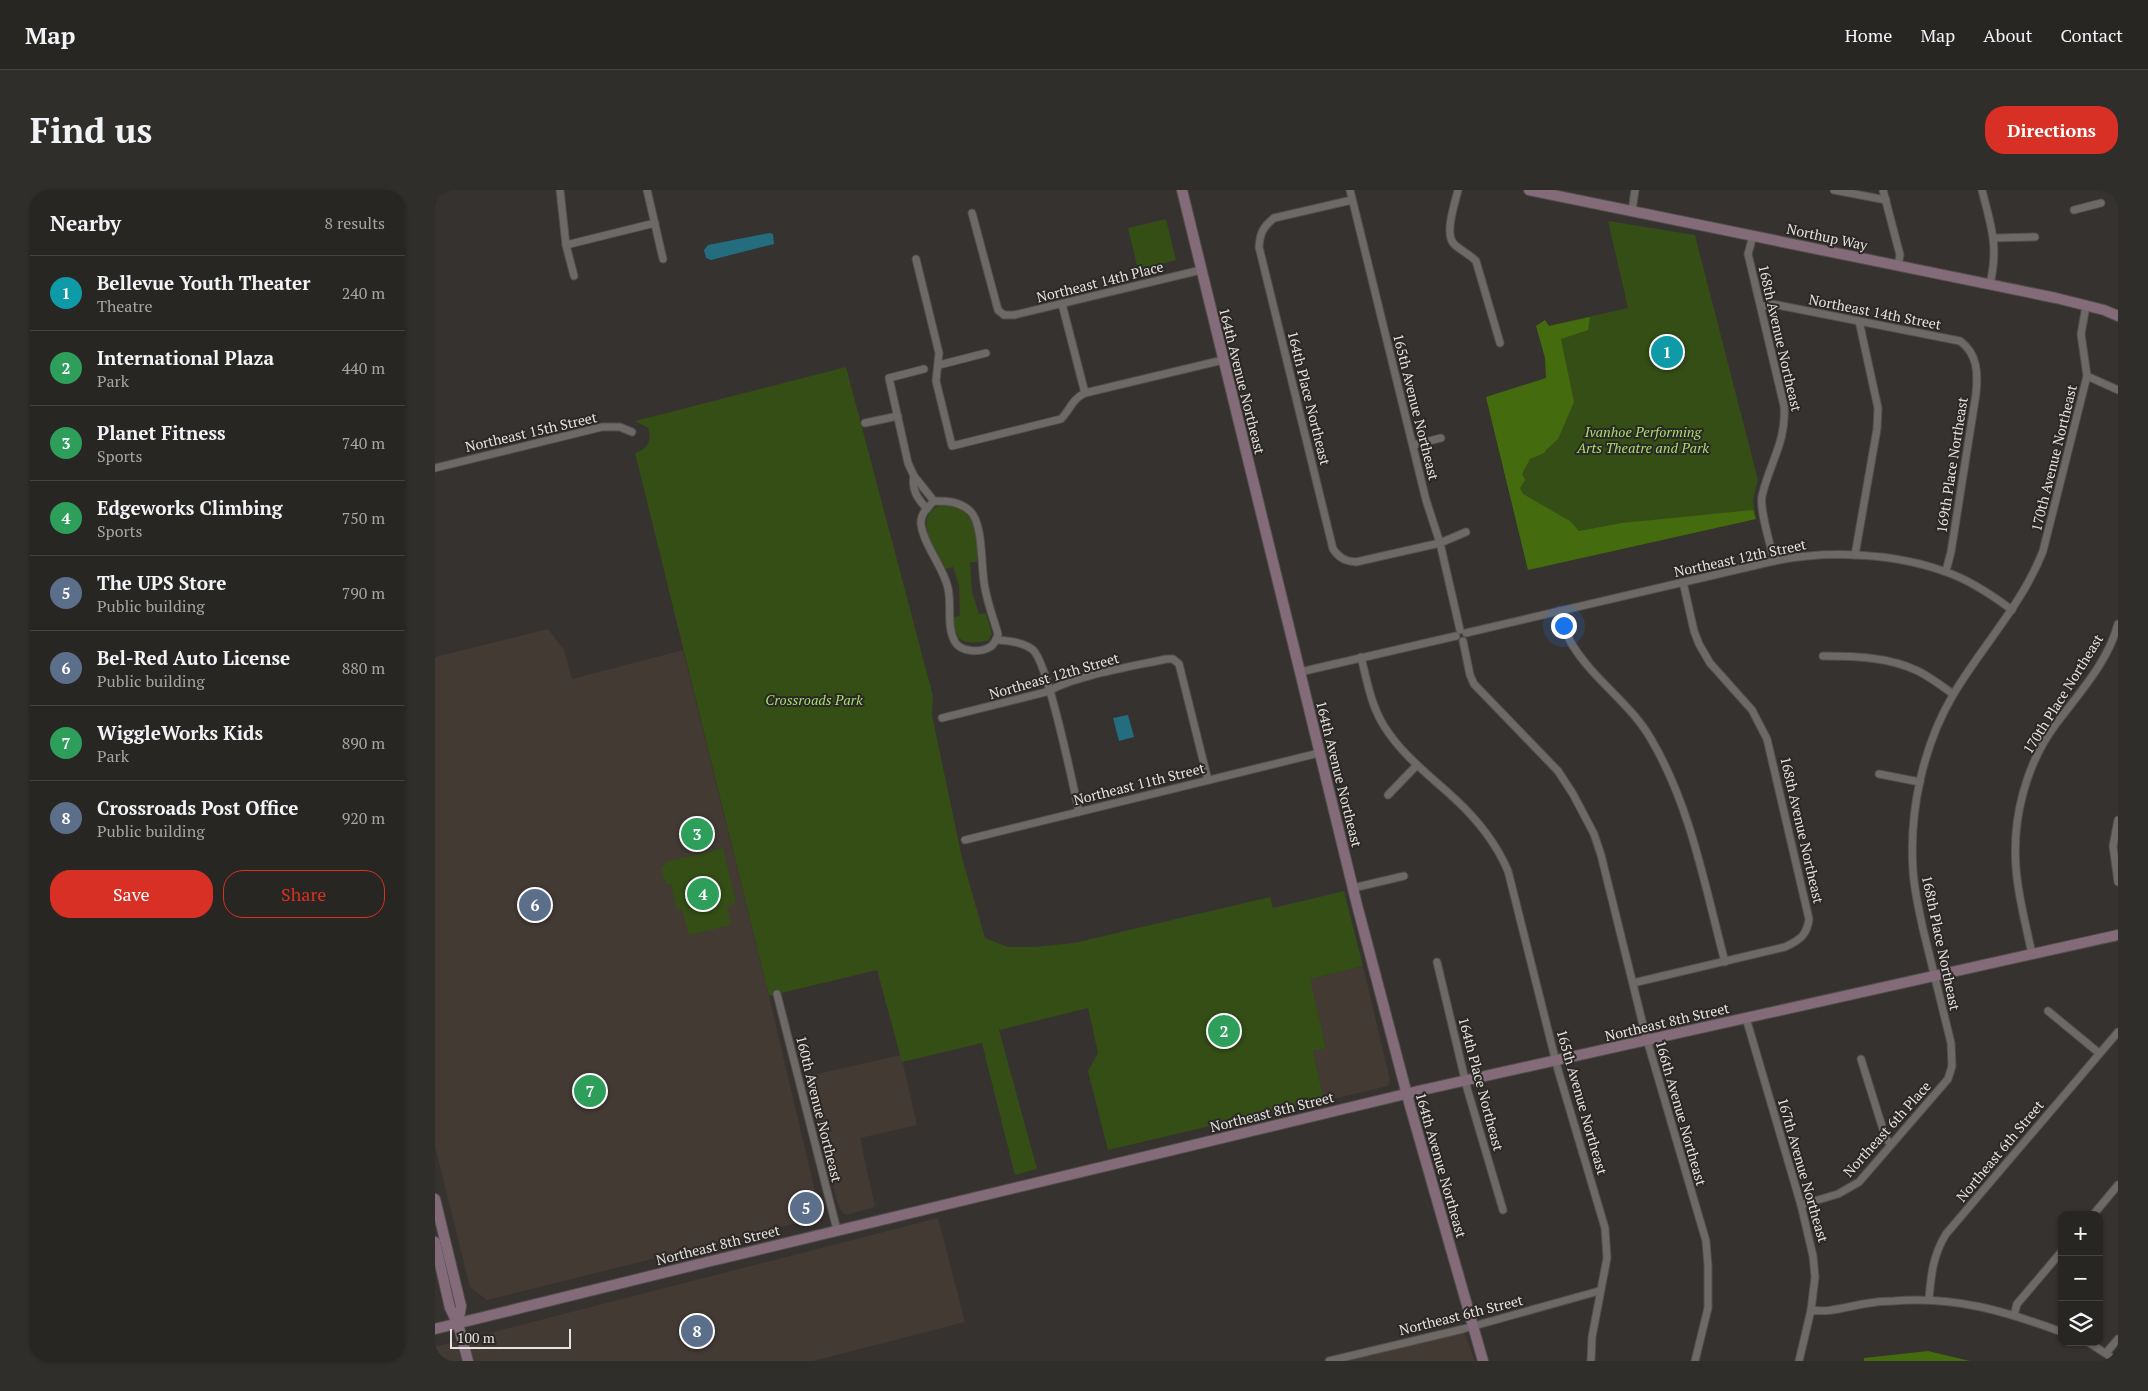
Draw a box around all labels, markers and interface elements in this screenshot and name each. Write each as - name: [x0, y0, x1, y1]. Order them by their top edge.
- text: Map: [25, 19, 75, 51]
- text: Home: [1845, 23, 1892, 47]
- text: Map: [1920, 23, 1955, 47]
- text: About: [1983, 23, 2032, 47]
- text: Contact: [2060, 23, 2123, 47]
- button: Directions: [1985, 106, 2118, 154]
- text: Find us: [30, 107, 152, 153]
- text: Nearby: [50, 209, 121, 237]
- text: 8 results: [325, 212, 385, 234]
- street label: Northup Way: [1785, 219, 1870, 255]
- street label: Northeast 14th Place: [1034, 257, 1165, 306]
- street label: 168th Avenue Northeast: [1754, 263, 1807, 414]
- text: Bellevue Youth Theater: [97, 270, 310, 295]
- text: 1: [61, 282, 71, 304]
- text: 240 m: [342, 282, 385, 304]
- street label: Northeast 14th Street: [1807, 289, 1944, 334]
- text: Theatre: [97, 295, 153, 317]
- street label: 164th Avenue Northeast: [1215, 306, 1270, 457]
- street label: 164th Place Northeast: [1284, 329, 1336, 468]
- street label: 165th Avenue Northeast: [1389, 332, 1444, 483]
- pin: 1: [1651, 333, 1683, 371]
- text: International Plaza: [97, 345, 274, 370]
- text: 2: [61, 357, 71, 379]
- text: 440 m: [342, 357, 385, 379]
- text: Park: [97, 370, 129, 392]
- street label: 170th Avenue Northeast: [2026, 382, 2081, 533]
- street label: 169th Place Northeast: [1931, 395, 1972, 534]
- street label: Northeast 15th Street: [463, 407, 599, 456]
- text: Planet Fitness: [97, 420, 226, 445]
- park label: Ivanhoe Performing Arts Theatre and Park: [1576, 422, 1709, 457]
- text: 3: [61, 432, 71, 454]
- text: 740 m: [342, 432, 385, 454]
- text: Sports: [97, 445, 143, 467]
- text: Edgeworks Climbing: [97, 495, 282, 520]
- text: 4: [61, 507, 71, 529]
- text: 750 m: [342, 507, 385, 529]
- text: Sports: [97, 520, 143, 542]
- street label: Northeast 12th Street: [1672, 534, 1809, 581]
- text: The UPS Store: [97, 570, 227, 595]
- text: 5: [61, 582, 71, 604]
- text: 790 m: [342, 582, 385, 604]
- text: Public building: [97, 595, 205, 617]
- your location: [1551, 613, 1577, 639]
- street label: 170th Place Northeast: [2018, 630, 2108, 757]
- text: Bel-Red Auto License: [97, 645, 290, 670]
- street label: Northeast 12th Street: [987, 648, 1122, 703]
- text: 6: [61, 657, 71, 679]
- text: 880 m: [342, 657, 385, 679]
- text: Public building: [97, 670, 205, 692]
- park label: Crossroads Park: [765, 690, 863, 709]
- street label: 164th Avenue Northeast: [1312, 699, 1367, 850]
- text: WiggleWorks Kids: [97, 720, 263, 745]
- text: 7: [61, 732, 71, 754]
- text: 890 m: [342, 732, 385, 754]
- text: Park: [97, 745, 129, 767]
- street label: 168th Avenue Northeast: [1776, 755, 1829, 906]
- street label: Northeast 11th Street: [1071, 758, 1207, 809]
- text: Crossroads Post Office: [97, 795, 298, 820]
- text: 8: [61, 807, 71, 829]
- text: 920 m: [342, 807, 385, 829]
- pin: 3: [681, 815, 713, 853]
- text: Public building: [97, 820, 205, 842]
- button: Save: [50, 870, 213, 918]
- button: Share: [223, 870, 385, 918]
- street label: 168th Place Northeast: [1918, 874, 1965, 1013]
- pin: 4: [687, 875, 719, 913]
- pin: 6: [519, 886, 551, 924]
- street label: Northeast 8th Street: [1603, 998, 1732, 1045]
- pin: 2: [1208, 1012, 1240, 1050]
- street label: 164th Place Northeast: [1454, 1015, 1509, 1154]
- street label: 165th Avenue Northeast: [1553, 1027, 1613, 1177]
- street label: 160th Avenue Northeast: [792, 1034, 847, 1185]
- street label: 166th Avenue Northeast: [1652, 1038, 1712, 1188]
- pin: 7: [574, 1072, 606, 1110]
- street label: Northeast 6th Place: [1838, 1077, 1935, 1181]
- street label: Northeast 8th Street: [1208, 1087, 1337, 1136]
- street label: 164th Avenue Northeast: [1412, 1090, 1472, 1240]
- street label: 167th Avenue Northeast: [1774, 1095, 1833, 1245]
- street label: Northeast 6th Street: [1951, 1095, 2048, 1206]
- pin: 5: [790, 1189, 822, 1227]
- map controls: [2058, 1211, 2103, 1346]
- button: +: [2058, 1211, 2103, 1256]
- street label: Northeast 8th Street: [654, 1220, 783, 1269]
- button: −: [2058, 1256, 2103, 1301]
- street label: Northeast 6th Street: [1397, 1290, 1526, 1339]
- button: layers: [2058, 1301, 2103, 1346]
- pin: 8: [681, 1312, 713, 1350]
- scale bar: [450, 1326, 571, 1349]
- text: 100 m: [457, 1328, 495, 1347]

